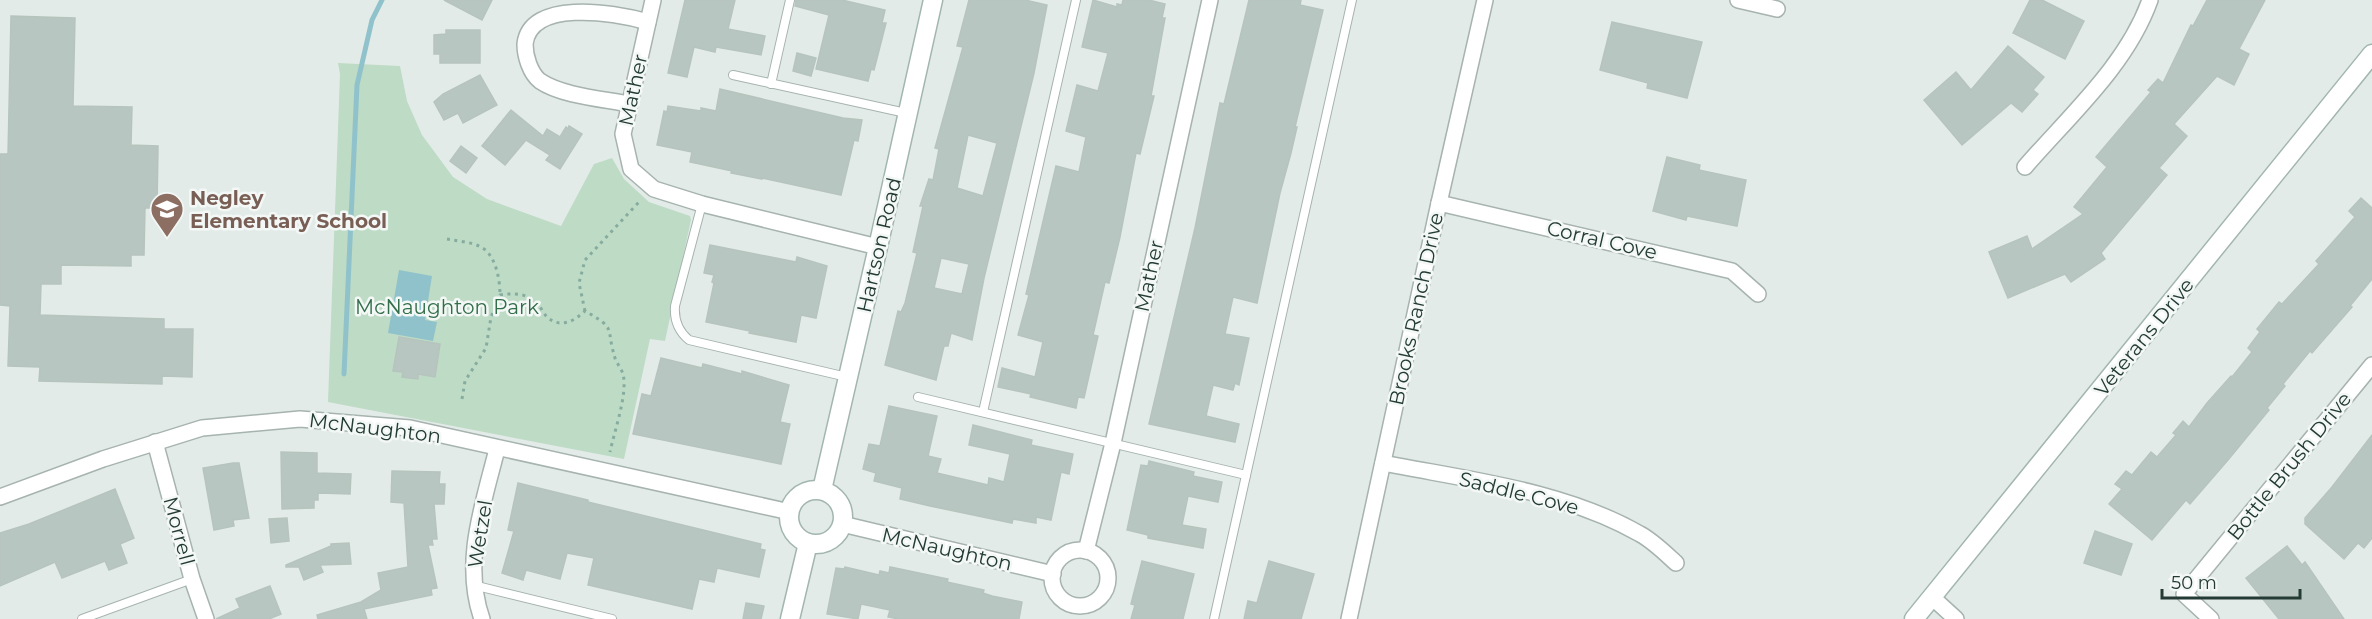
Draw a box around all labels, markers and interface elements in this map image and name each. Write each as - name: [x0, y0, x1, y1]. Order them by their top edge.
- street label: Mather: [614, 52, 652, 128]
- street label: Hartson Road: [852, 175, 906, 315]
- place label: Negley Elementary School: [190, 186, 387, 233]
- school or university icon: Negley Elementary School: [149, 191, 185, 238]
- street label: Brooks Ranch Drive: [1384, 210, 1448, 408]
- street label: Corral Cove: [1545, 216, 1659, 264]
- street label: Mather: [1130, 238, 1168, 314]
- street label: Veterans Drive: [2089, 273, 2199, 401]
- park label: McNaughton Park: [355, 295, 539, 319]
- street label: Bottle Brush Drive: [2222, 387, 2356, 545]
- street label: McNaughton: [308, 408, 442, 448]
- street label: Saddle Cove: [1457, 467, 1581, 519]
- street label: Morrell: [158, 494, 200, 568]
- street label: Wetzel: [463, 498, 497, 570]
- street label: McNaughton: [880, 522, 1014, 576]
- scale bar: [2162, 562, 2300, 600]
- text: 50 m: [2171, 572, 2217, 594]

